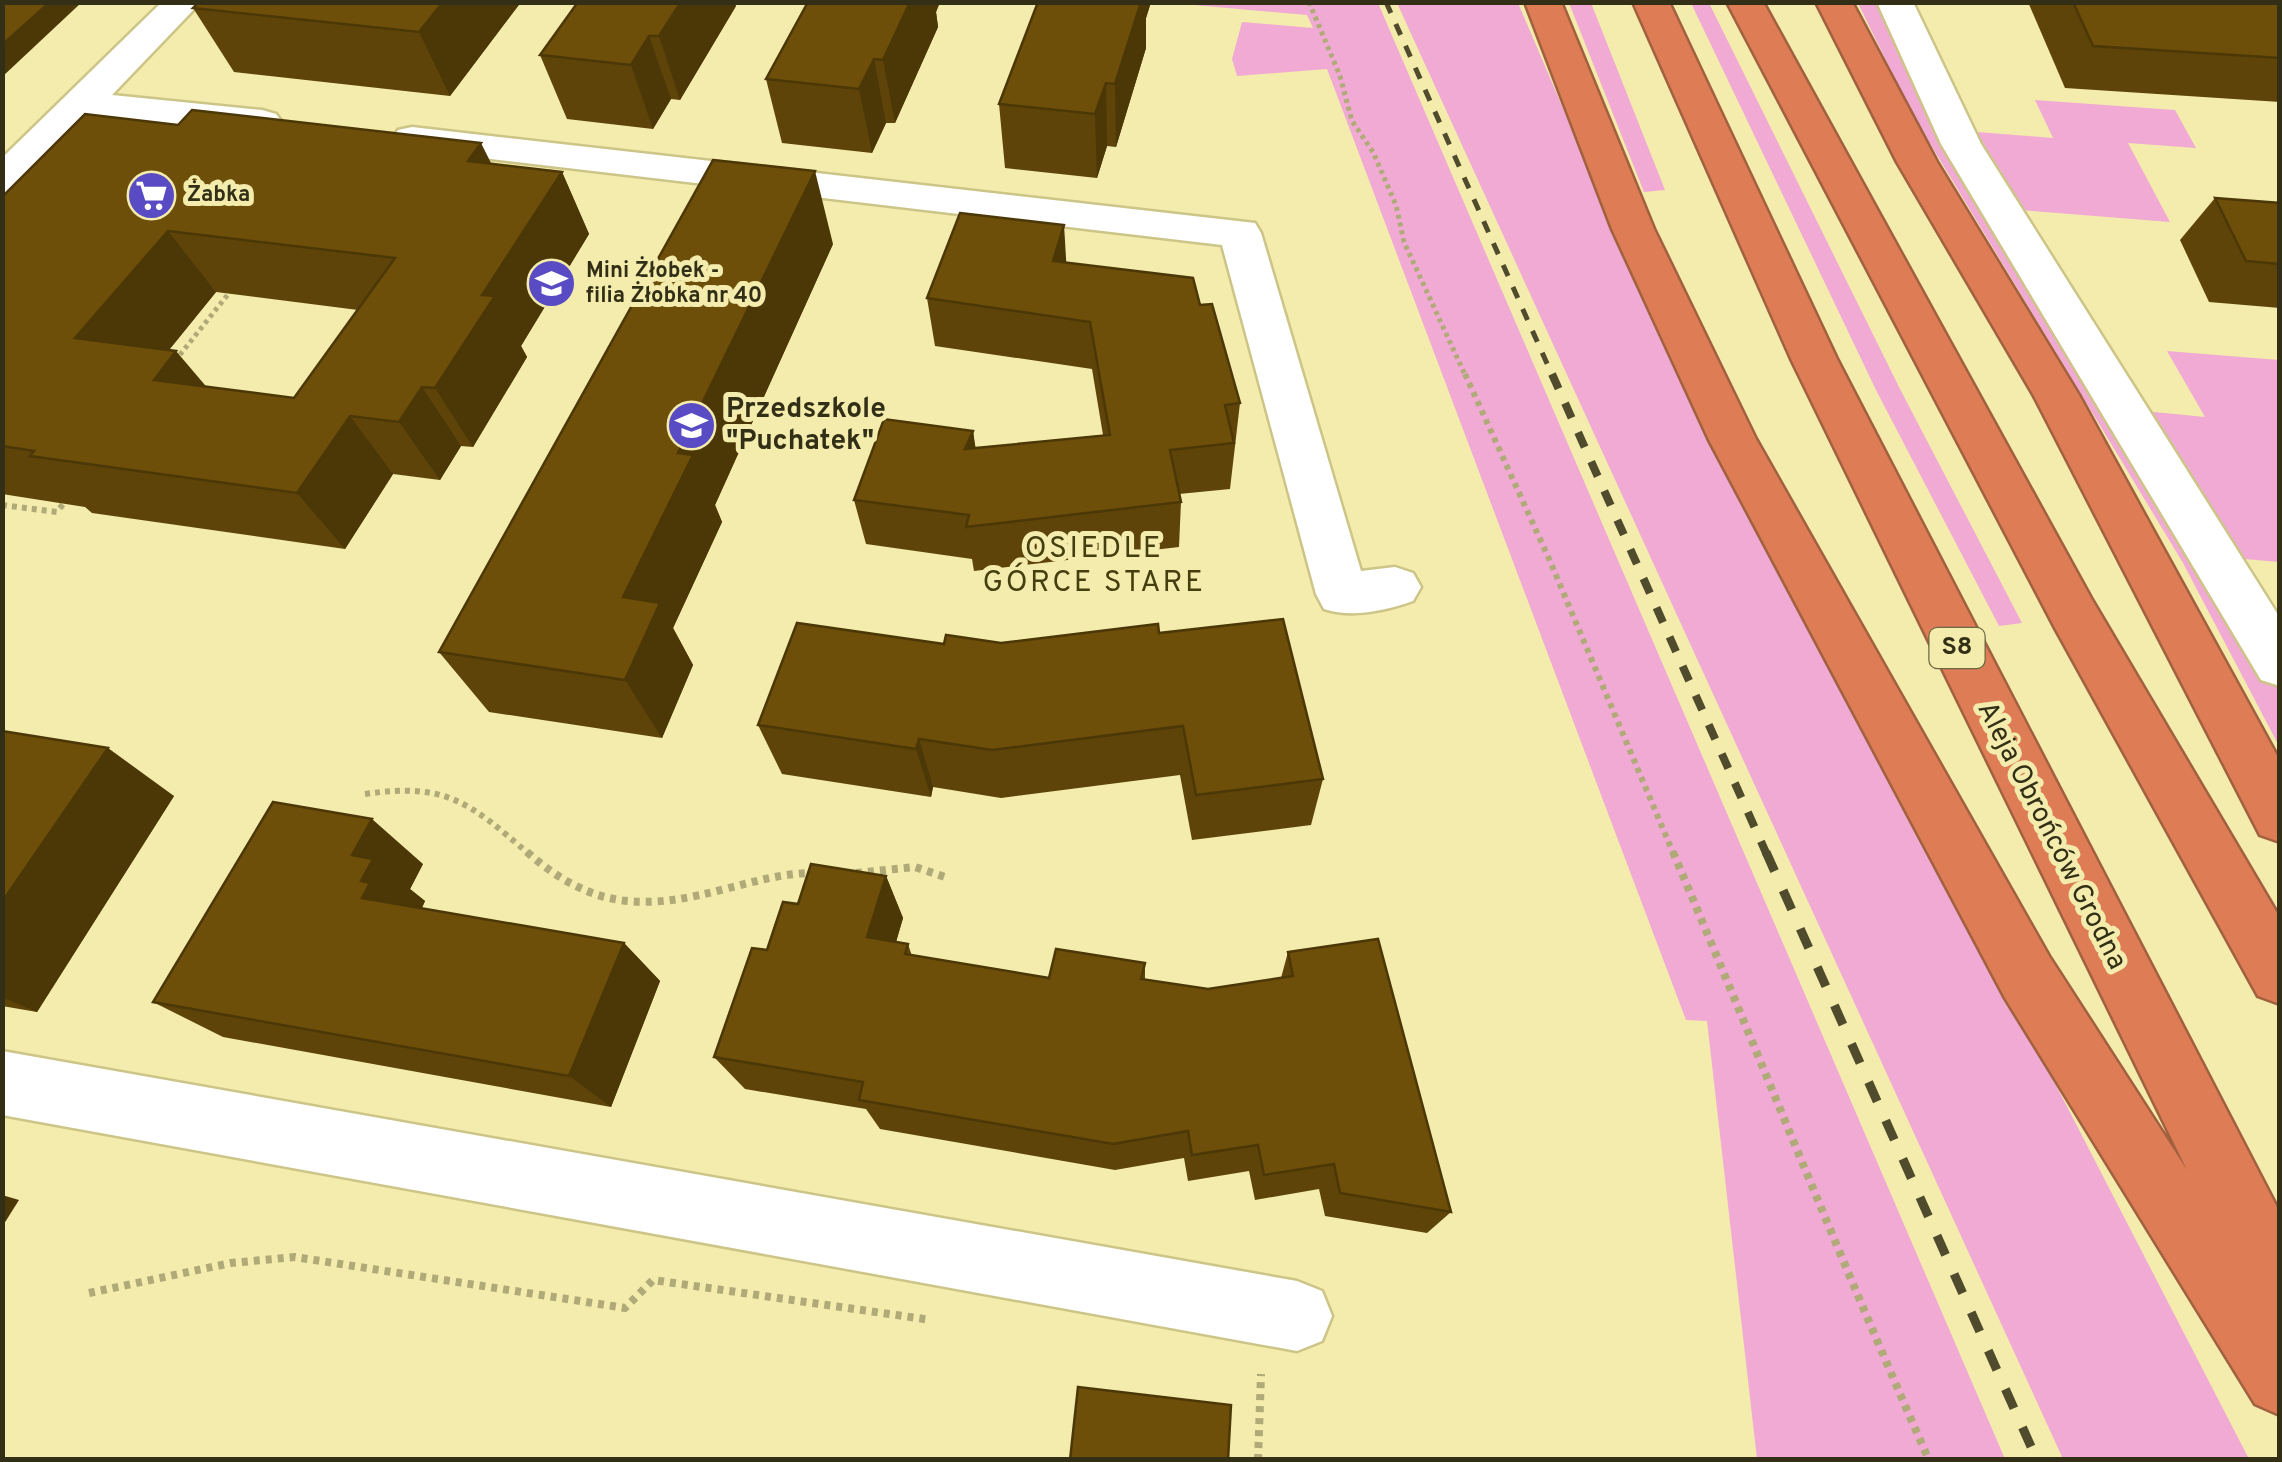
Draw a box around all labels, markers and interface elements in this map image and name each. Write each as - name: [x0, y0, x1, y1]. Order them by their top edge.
- supermarket icon: Żabka: [126, 169, 178, 221]
- place label: Żabka: [187, 180, 250, 209]
- place label: Mini Żłobek - filia Żłobka nr 40: [586, 256, 762, 310]
- school or university icon: Mini Żłobek - filia Żłobka nr 40: [525, 258, 577, 310]
- place label: Przedszkole "Puchatek": [726, 392, 886, 460]
- school or university icon: Przedszkole "Puchatek": [665, 400, 717, 452]
- district label: OSIEDLE GÓRCE STARE: [983, 531, 1205, 602]
- road number: S8: [1930, 628, 1984, 668]
- street label: Aleja Obrońców Grodna: [1968, 696, 2134, 976]

